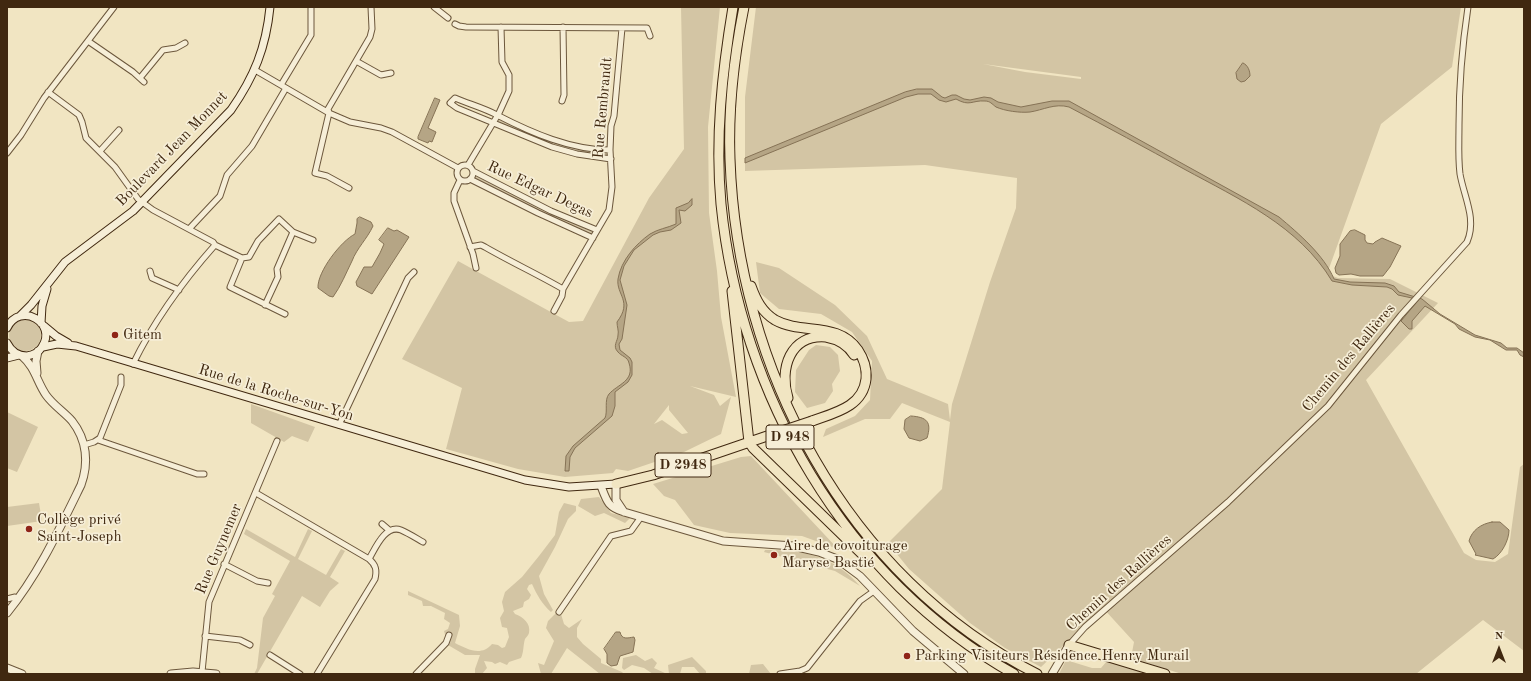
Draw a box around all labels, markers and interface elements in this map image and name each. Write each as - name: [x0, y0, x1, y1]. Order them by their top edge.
- street label: Rue Rembrandt: [590, 56, 616, 160]
- street label: Boulevard Jean Monnet: [112, 88, 232, 210]
- street label: Rue Edgar Degas: [484, 158, 596, 222]
- street label: Chemin des Rallières: [1299, 300, 1399, 416]
- place label: Gitem: [123, 326, 162, 344]
- marker: Gitem: [110, 330, 120, 340]
- street label: Rue de la Roche-sur-Yon: [196, 361, 356, 425]
- road number: D 948: [766, 425, 814, 449]
- road number: D 2948: [655, 453, 711, 477]
- street label: Rue Guynemer: [192, 501, 246, 597]
- place label: Collège privé Saint-Joseph: [37, 511, 122, 546]
- marker: Collège privé Saint-Joseph: [24, 524, 34, 534]
- street label: Chemin des Rallières: [1063, 531, 1175, 635]
- place label: Aire de covoiturage Maryse Bastié: [782, 537, 908, 572]
- marker: Aire de covoiturage Maryse Bastié: [769, 550, 779, 560]
- north arrow: [1479, 629, 1519, 669]
- text: N: [1495, 631, 1503, 642]
- place label: Parking Visiteurs Résidence Henry Murail: [915, 647, 1189, 665]
- marker: Parking Visiteurs Résidence Henry Murail: [902, 651, 912, 661]

